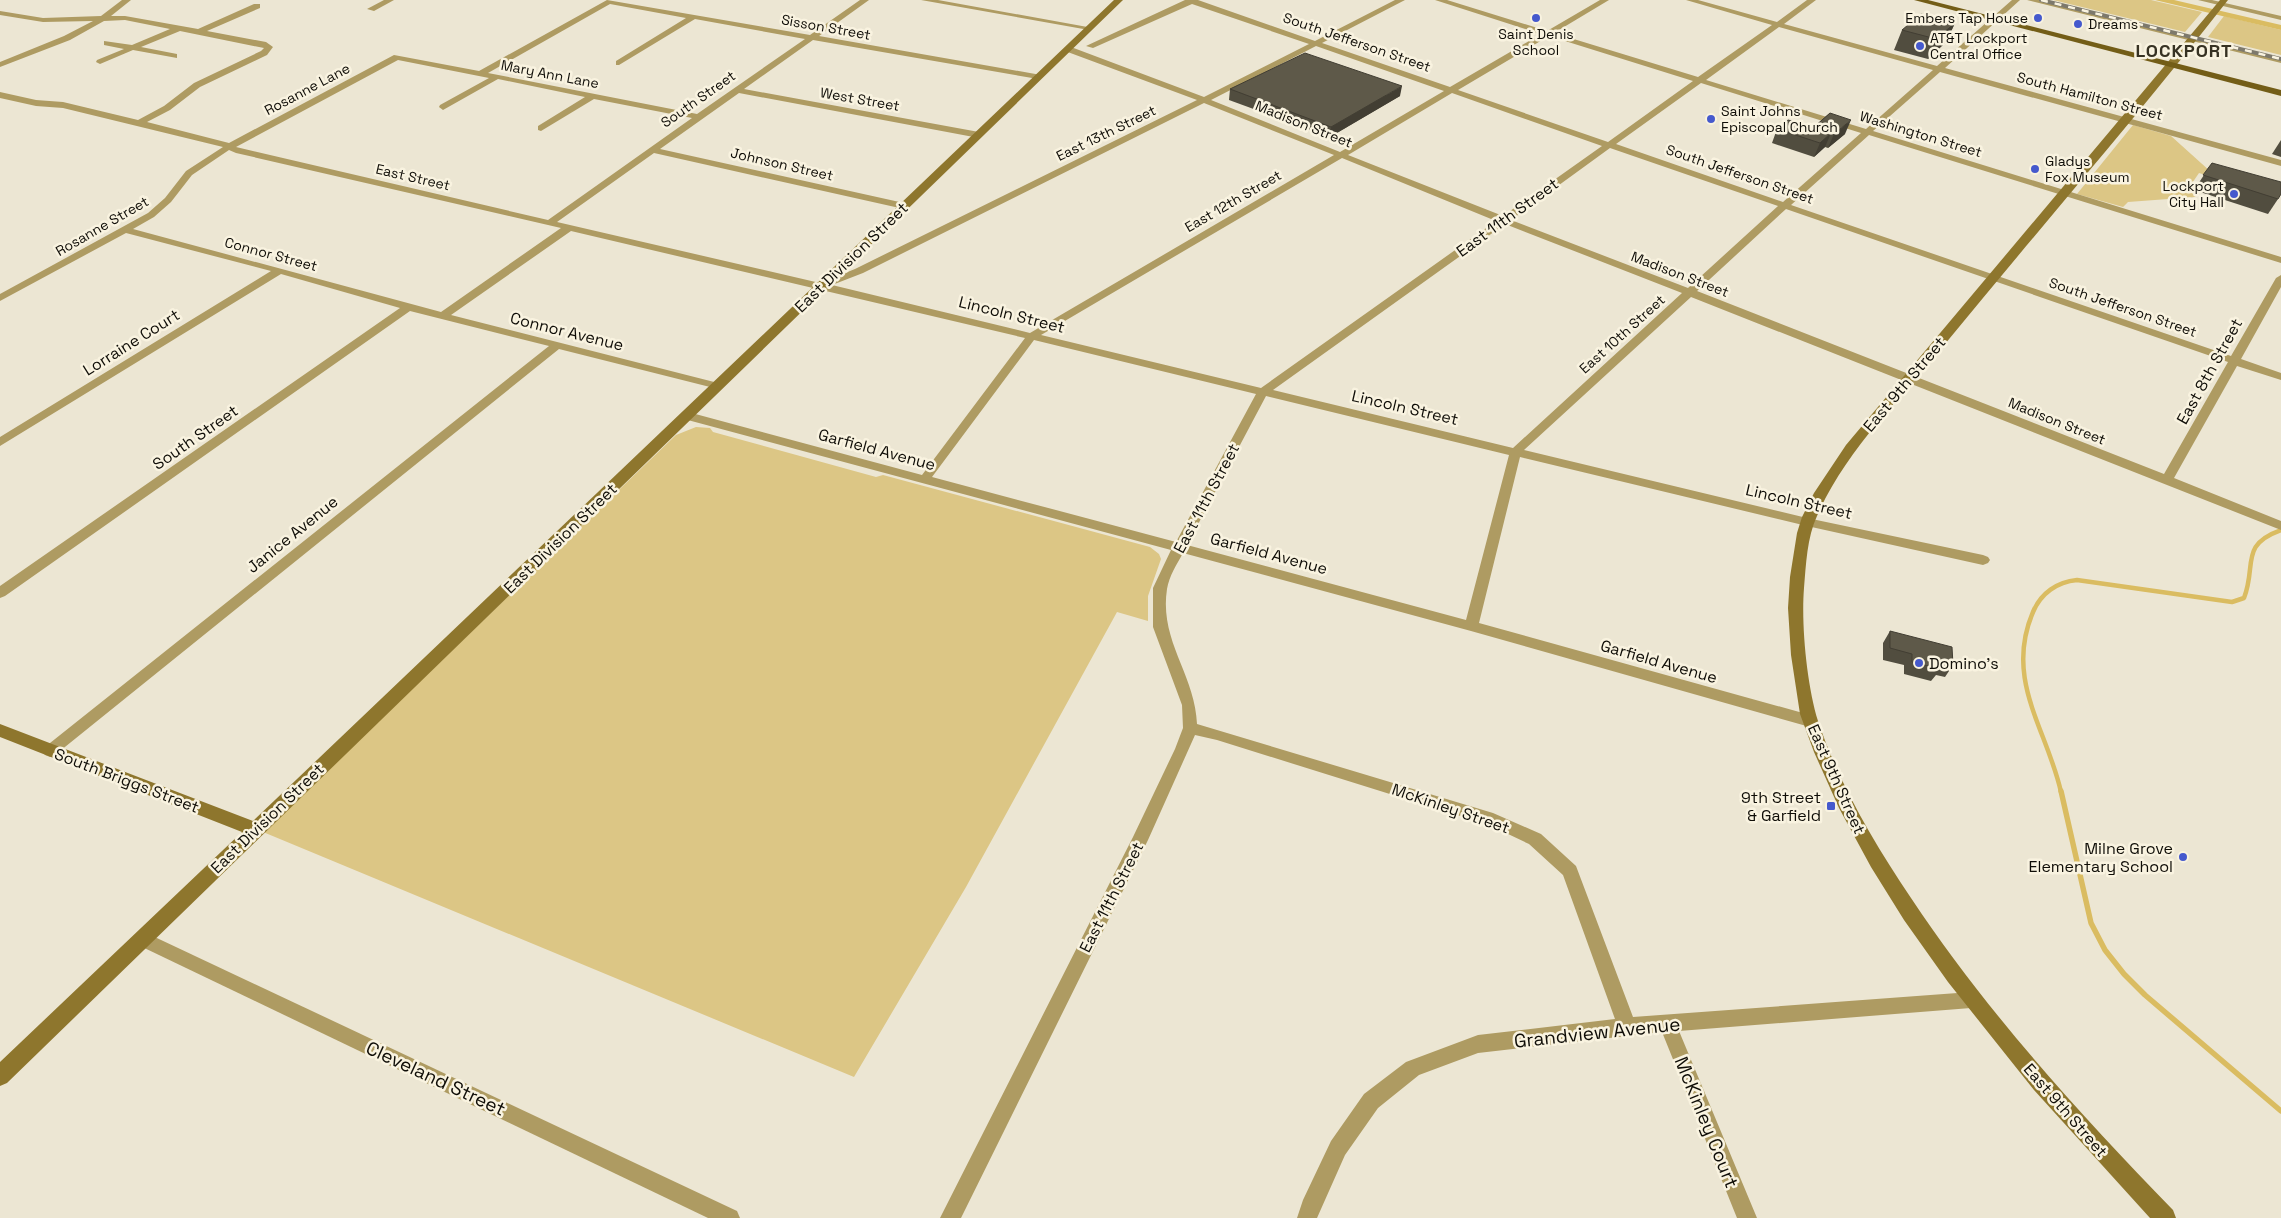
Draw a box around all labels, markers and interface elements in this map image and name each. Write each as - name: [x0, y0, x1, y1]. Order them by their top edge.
- street label: South Jefferson Street: [1281, 8, 1433, 76]
- place label: Embers Tap House: [1905, 9, 2028, 27]
- street label: Sisson Street: [780, 10, 872, 44]
- marker: Saint Denis School: [1530, 12, 1542, 24]
- marker: Embers Tap House: [2032, 12, 2044, 24]
- place label: Dreams: [2088, 15, 2138, 33]
- marker: Dreams: [2072, 18, 2084, 30]
- place label: Saint Denis School: [1498, 25, 1574, 59]
- place label: AT&T Lockport Central Office: [1930, 29, 2027, 63]
- district label: LOCKPORT: [2135, 39, 2233, 62]
- marker: AT&T Lockport Central Office: [1914, 40, 1926, 52]
- street label: Mary Ann Lane: [499, 56, 601, 92]
- street label: Rosanne Lane: [261, 59, 353, 119]
- street label: South Street: [657, 67, 739, 131]
- street label: South Hamilton Street: [2015, 68, 2165, 124]
- street label: West Street: [819, 83, 901, 115]
- street label: Madison Street: [1253, 96, 1355, 152]
- street label: East 13th Street: [1053, 101, 1159, 165]
- place label: Saint Johns Episcopal Church: [1721, 102, 1838, 136]
- street label: Washington Street: [1858, 107, 1984, 161]
- marker: Saint Johns Episcopal Church: [1705, 113, 1717, 125]
- street label: South Jefferson Street: [1664, 140, 1816, 208]
- street label: Johnson Street: [729, 143, 835, 185]
- place label: Gladys Fox Museum: [2045, 152, 2130, 186]
- street label: East Street: [374, 160, 452, 194]
- marker: Gladys Fox Museum: [2029, 163, 2041, 175]
- street label: East 12th Street: [1181, 166, 1285, 236]
- street label: East 11th Street: [1452, 173, 1563, 262]
- place label: Lockport City Hall: [2162, 177, 2224, 211]
- marker: Lockport City Hall: [2228, 188, 2240, 200]
- street label: Rosanne Street: [52, 192, 152, 260]
- street label: East Division Street: [790, 198, 913, 317]
- street label: Connor Street: [223, 233, 319, 275]
- street label: Madison Street: [1629, 247, 1731, 301]
- street label: South Jefferson Street: [2047, 273, 2199, 341]
- street label: Lincoln Street: [957, 291, 1067, 338]
- street label: East 10th Street: [1575, 291, 1669, 377]
- street label: Lorraine Court: [79, 304, 184, 381]
- street label: Connor Avenue: [508, 307, 626, 356]
- street label: East 8th Street: [2172, 315, 2247, 428]
- street label: East 9th Street: [1858, 332, 1950, 436]
- street label: Lincoln Street: [1350, 385, 1460, 430]
- street label: Madison Street: [2006, 393, 2108, 449]
- street label: South Street: [148, 400, 242, 475]
- street label: Garfield Avenue: [816, 424, 938, 475]
- street label: East 11th Street: [1169, 440, 1244, 557]
- street label: East Division Street: [499, 479, 622, 598]
- street label: Lincoln Street: [1744, 479, 1854, 524]
- street label: Janice Avenue: [242, 491, 342, 578]
- street label: Garfield Avenue: [1208, 528, 1330, 579]
- street label: Garfield Avenue: [1598, 635, 1720, 688]
- place label: Domino's: [1929, 653, 1999, 674]
- marker: Domino's: [1913, 657, 1925, 669]
- street label: East 9th Street: [1803, 721, 1870, 837]
- street label: South Briggs Street: [52, 743, 202, 818]
- street label: East Division Street: [206, 759, 329, 878]
- street label: McKinley Street: [1389, 779, 1512, 838]
- place label: 9th Street & Garfield: [1741, 787, 1821, 826]
- marker: 9th Street & Garfield: [1825, 800, 1837, 812]
- street label: East 11th Street: [1075, 838, 1148, 956]
- place label: Milne Grove Elementary School: [2028, 838, 2173, 877]
- marker: Milne Grove Elementary School: [2177, 851, 2189, 863]
- street label: Grandview Avenue: [1513, 1011, 1681, 1054]
- street label: Cleveland Street: [362, 1035, 510, 1122]
- street label: McKinley Court: [1669, 1053, 1744, 1192]
- street label: East 9th Street: [2019, 1059, 2112, 1162]

